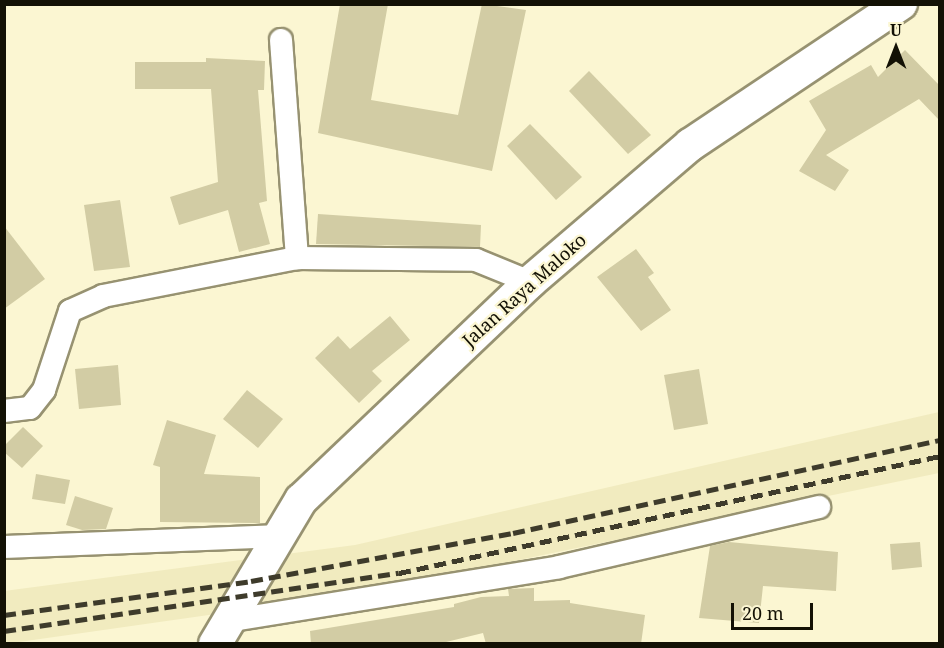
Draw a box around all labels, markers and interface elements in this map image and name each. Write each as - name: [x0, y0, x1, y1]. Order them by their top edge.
- north arrow: [866, 18, 926, 78]
- text: U: [890, 19, 902, 41]
- street label: Jalan Raya Maloko: [458, 229, 590, 351]
- scale bar: [734, 591, 816, 629]
- text: 20 m: [742, 601, 784, 625]

